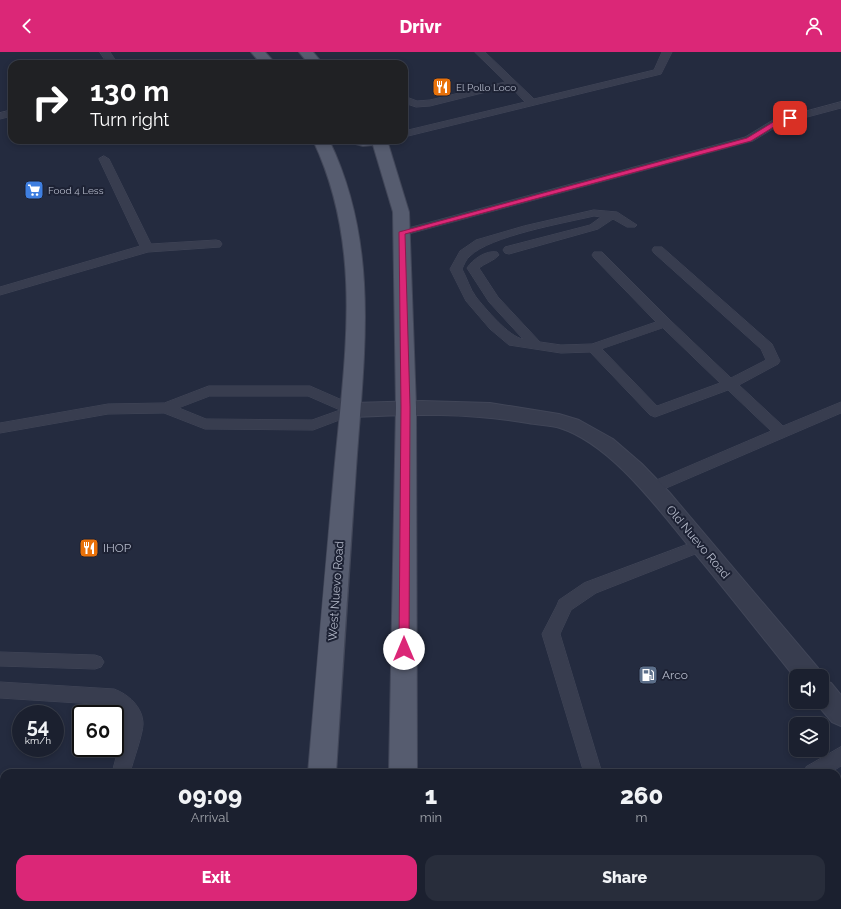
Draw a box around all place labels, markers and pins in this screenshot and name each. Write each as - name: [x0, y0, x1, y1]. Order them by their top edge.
- restaurant icon: El Pollo Loco: [431, 76, 453, 98]
- place label: El Pollo Loco: [456, 82, 516, 93]
- pin: [773, 101, 807, 135]
- supermarket icon: Food 4 Less: [23, 179, 45, 201]
- place label: Food 4 Less: [48, 185, 104, 196]
- restaurant icon: IHOP: [78, 537, 100, 559]
- place label: IHOP: [103, 541, 132, 555]
- fuel station icon: Arco: [637, 664, 659, 686]
- place label: Arco: [662, 668, 688, 682]

